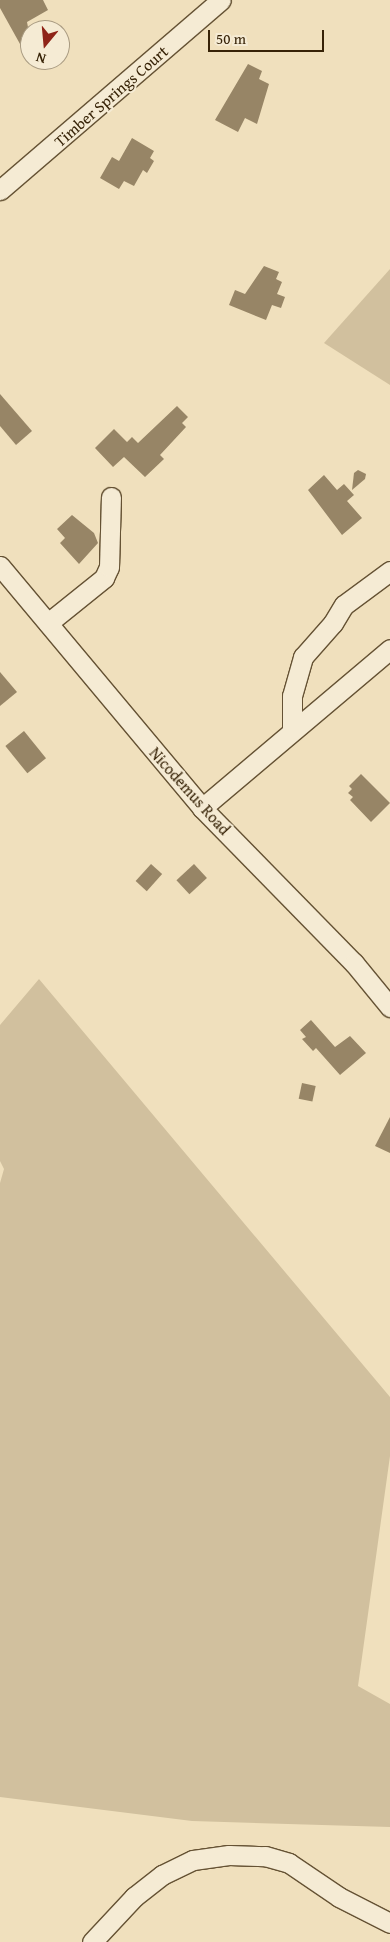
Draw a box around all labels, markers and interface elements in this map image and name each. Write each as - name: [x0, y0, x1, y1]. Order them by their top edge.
- north arrow: [20, 20, 70, 70]
- scale bar: [210, 20, 326, 52]
- text: 50 m: [216, 28, 246, 49]
- street label: Timber Springs Court: [50, 41, 172, 151]
- text: N: [34, 47, 48, 69]
- street label: Nicodemus Road: [146, 743, 234, 839]

